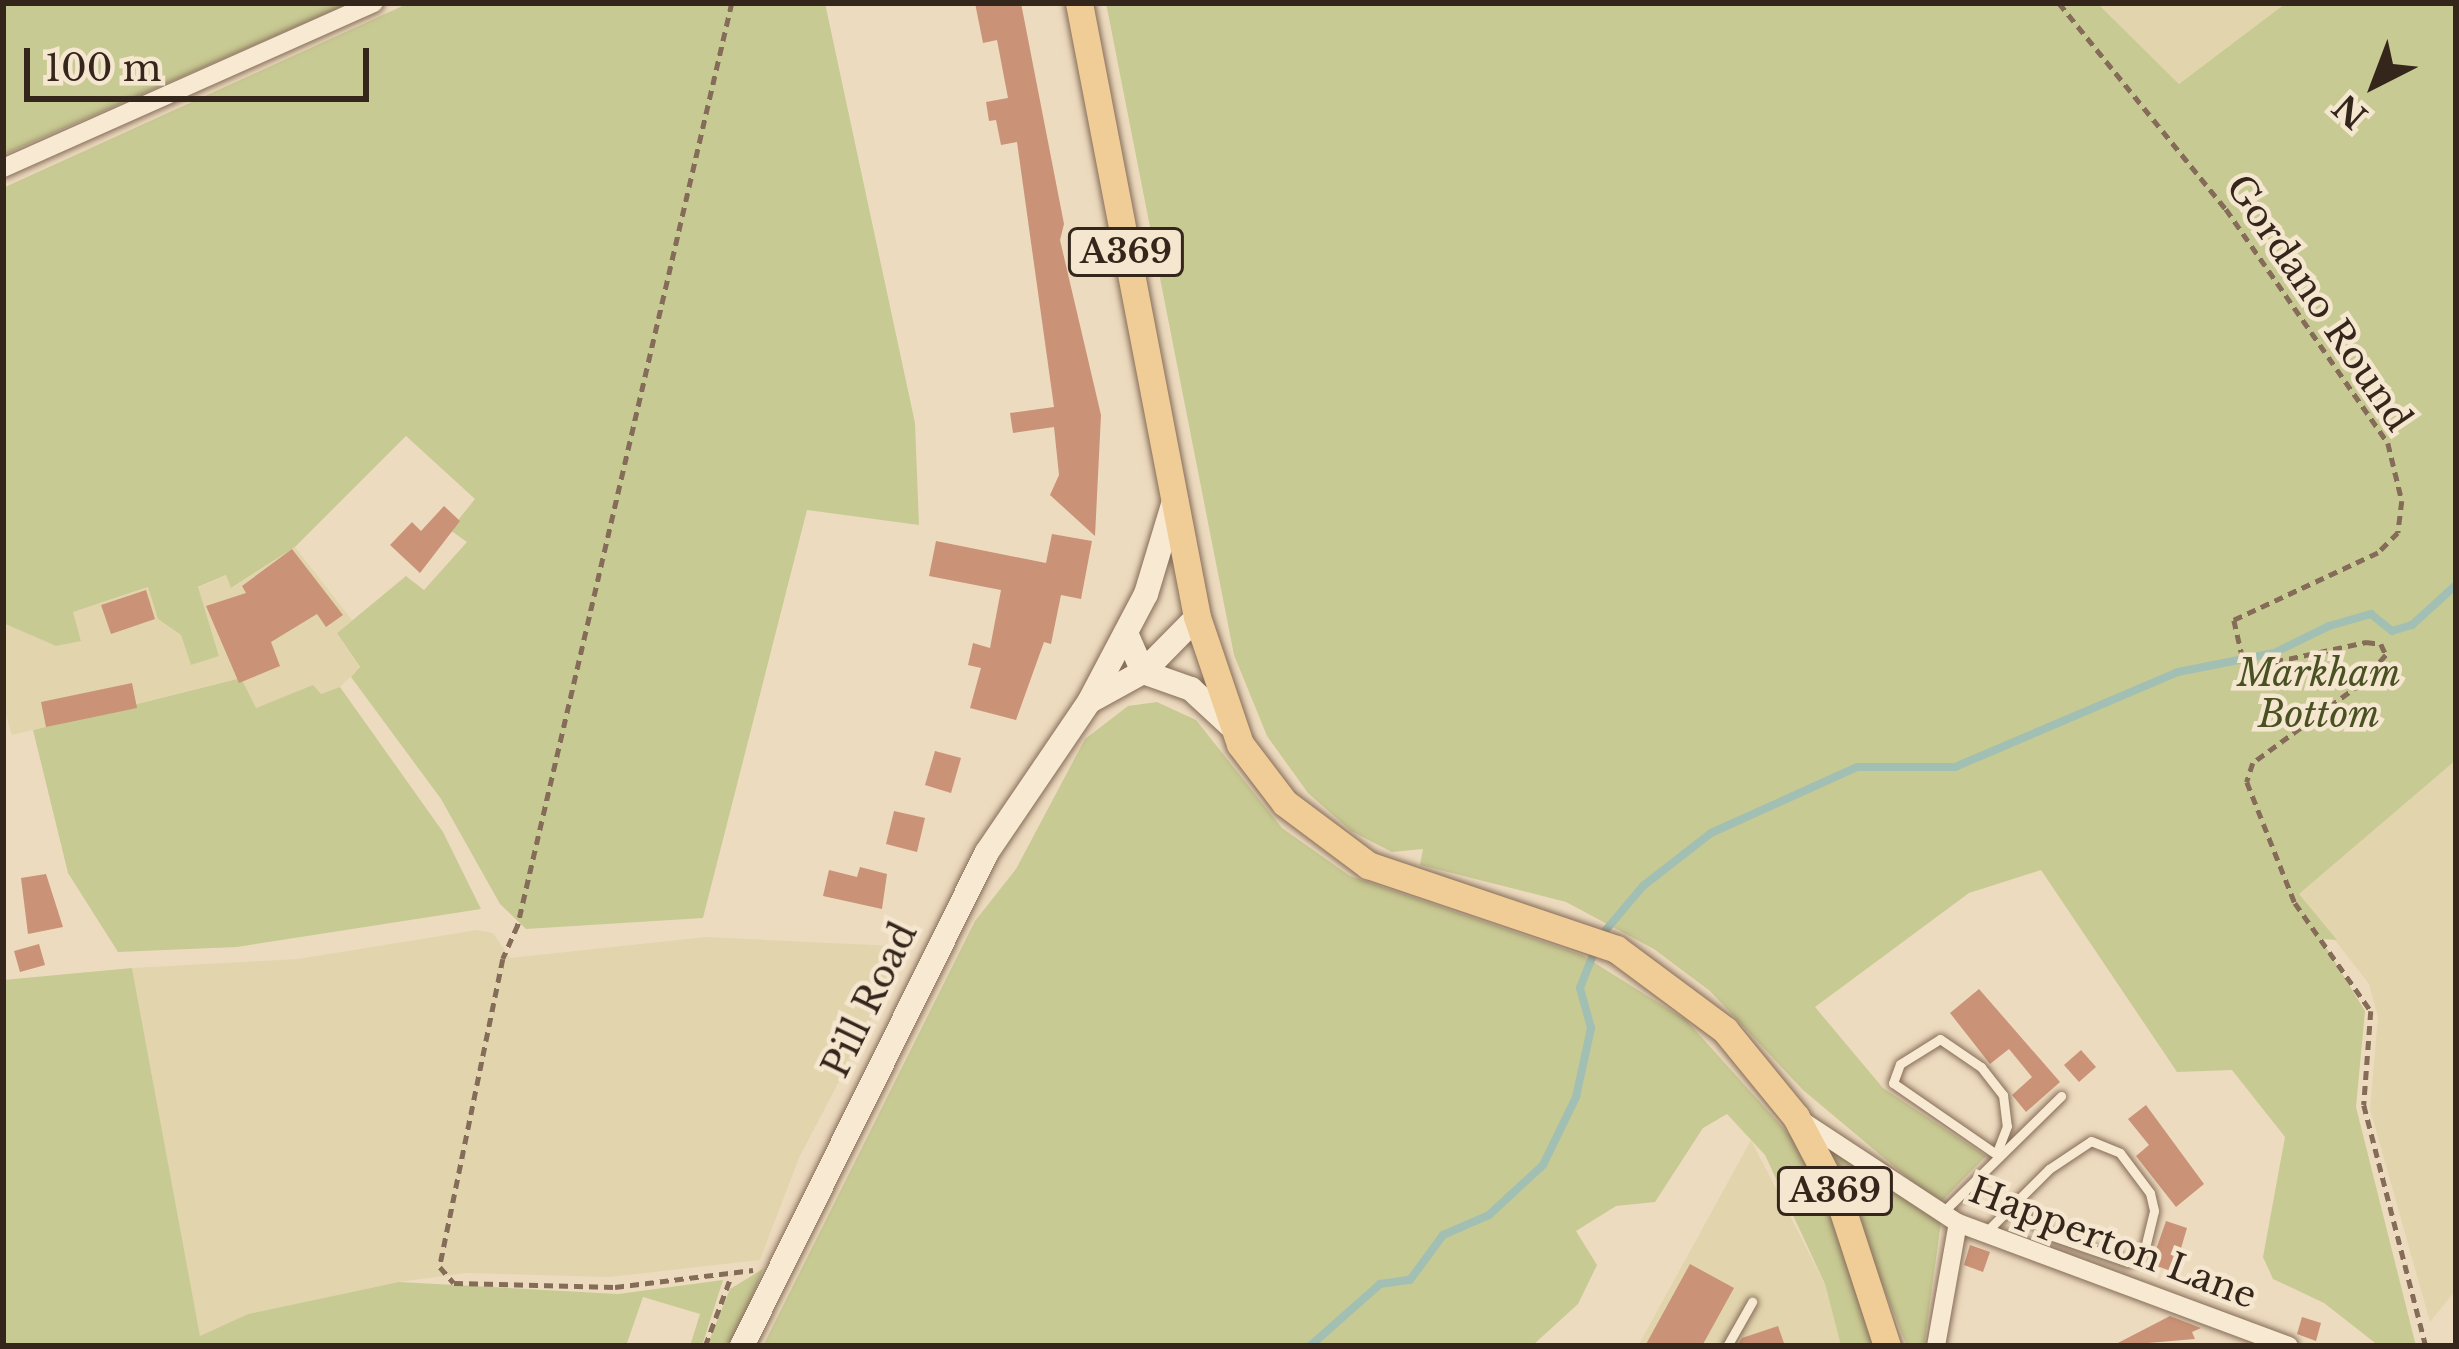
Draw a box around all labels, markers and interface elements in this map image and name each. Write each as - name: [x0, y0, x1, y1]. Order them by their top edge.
- scale bar: [30, 24, 375, 98]
- north arrow: [2315, 24, 2435, 144]
- text: 100 m: [45, 46, 161, 91]
- text: N: [2325, 86, 2376, 137]
- street label: Gordano Round: [2217, 167, 2421, 439]
- road number: A369: [1066, 225, 1186, 279]
- park label: Markham Bottom: [2237, 651, 2401, 736]
- street label: Pill Road: [814, 916, 926, 1084]
- road number: A369: [1775, 1164, 1895, 1218]
- street label: Happerton Lane: [1963, 1168, 2263, 1318]

